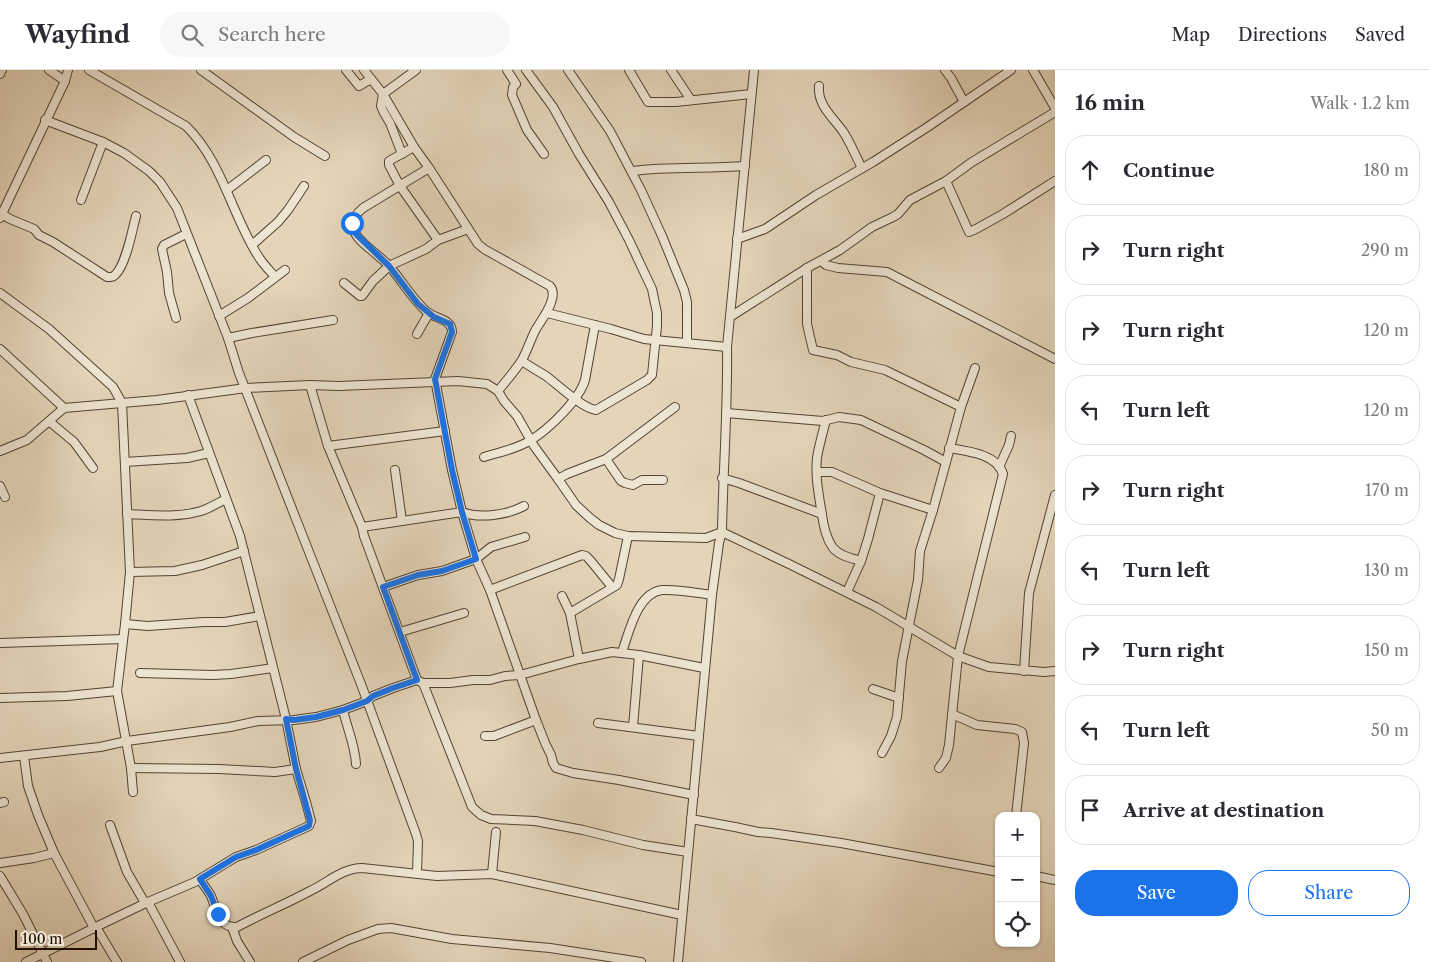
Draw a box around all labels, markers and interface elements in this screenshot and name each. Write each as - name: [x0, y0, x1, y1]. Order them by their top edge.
- search box: [160, 12, 510, 57]
- text: Wayfind: [25, 20, 130, 49]
- icon: search: [178, 21, 206, 49]
- text: Search here: [218, 23, 326, 46]
- text: Map: [1171, 24, 1210, 46]
- text: Directions: [1238, 24, 1327, 46]
- text: Saved: [1355, 24, 1405, 46]
- text: 16 min: [1075, 90, 1145, 115]
- text: Walk · 1.2 km: [1310, 93, 1410, 113]
- icon: ahead: [1076, 156, 1104, 184]
- text: Continue: [1123, 159, 1215, 182]
- text: 180 m: [1363, 160, 1409, 180]
- route start: [341, 212, 364, 235]
- icon: right: [1076, 236, 1104, 264]
- text: Turn right: [1123, 239, 1224, 262]
- text: 290 m: [1361, 240, 1409, 260]
- icon: right: [1076, 316, 1104, 344]
- text: Turn right: [1123, 319, 1224, 342]
- text: 120 m: [1364, 320, 1409, 340]
- icon: left: [1076, 396, 1104, 424]
- text: Turn left: [1123, 399, 1210, 422]
- text: 120 m: [1364, 400, 1409, 420]
- icon: right: [1076, 476, 1104, 504]
- text: Turn right: [1123, 479, 1224, 502]
- text: 170 m: [1365, 480, 1409, 500]
- icon: left: [1076, 556, 1104, 584]
- text: Turn left: [1123, 559, 1210, 582]
- text: 130 m: [1364, 560, 1409, 580]
- icon: right: [1076, 636, 1104, 664]
- text: Turn right: [1123, 639, 1224, 662]
- text: 150 m: [1364, 640, 1409, 660]
- icon: left: [1076, 716, 1104, 744]
- text: Turn left: [1123, 719, 1210, 742]
- text: 50 m: [1371, 720, 1409, 740]
- icon: arrive: [1076, 796, 1104, 824]
- text: Arrive at destination: [1123, 799, 1324, 822]
- map controls: [995, 812, 1040, 947]
- button: +: [995, 812, 1040, 857]
- button: −: [995, 857, 1040, 902]
- button: Save: [1075, 870, 1238, 916]
- button: Share: [1248, 870, 1410, 916]
- button: locate: [995, 902, 1040, 947]
- route end: [207, 903, 230, 926]
- scale bar: [15, 927, 98, 950]
- text: 100 m: [22, 930, 62, 948]

